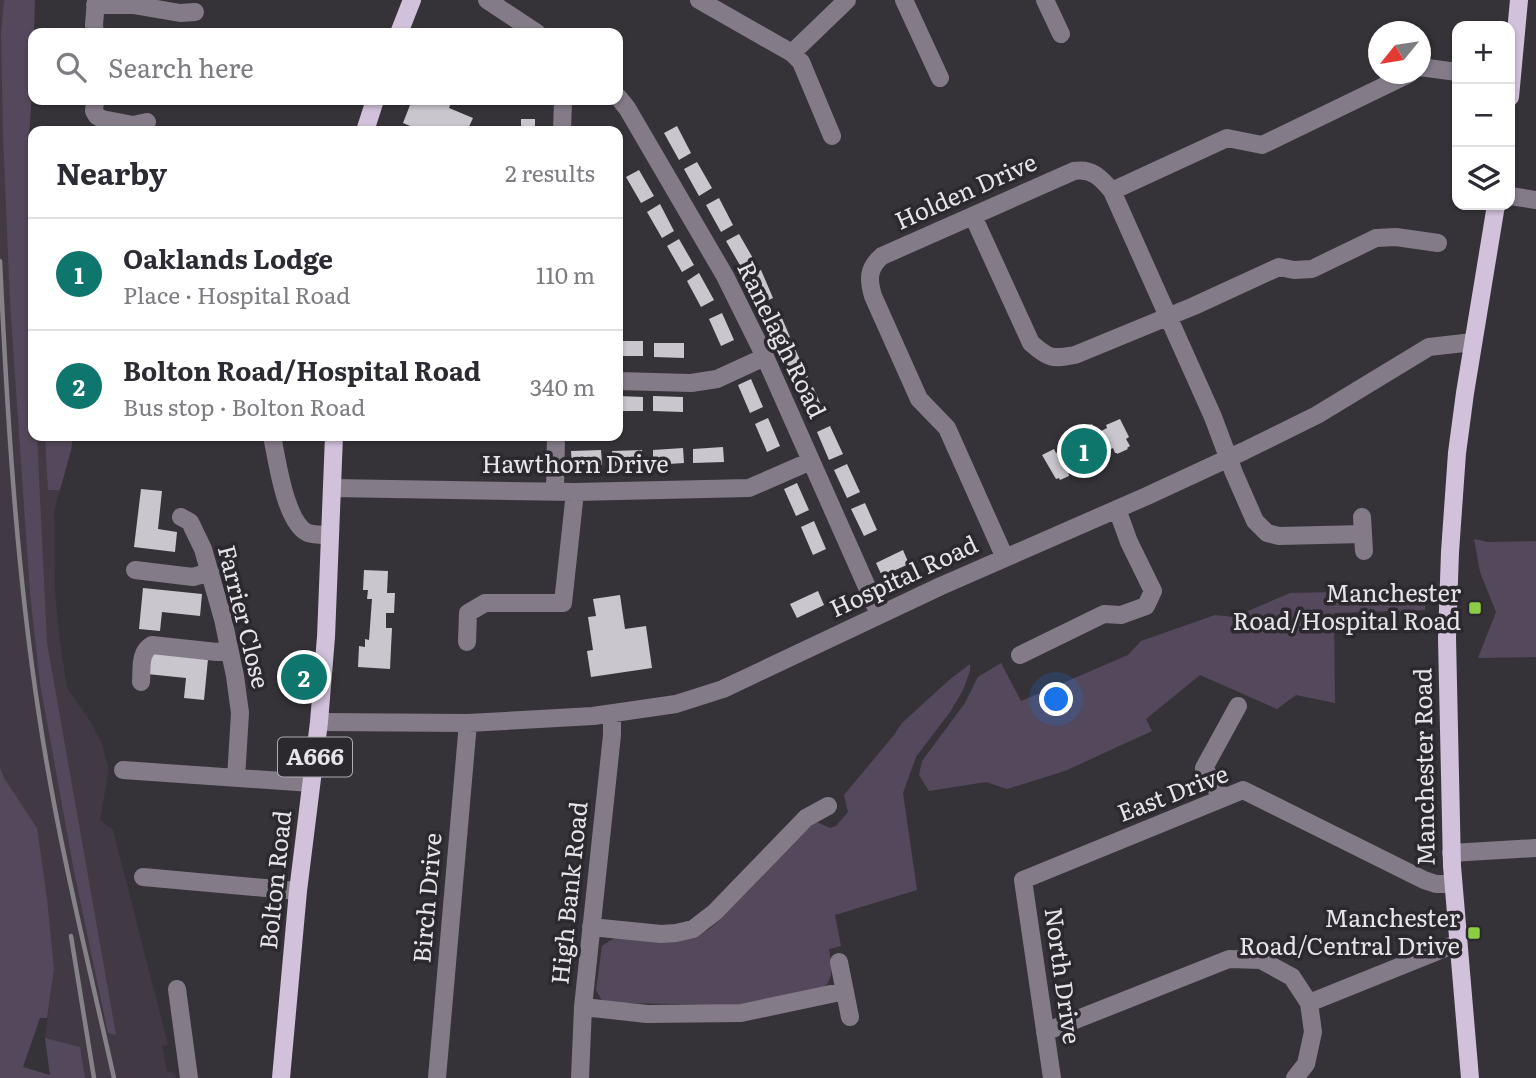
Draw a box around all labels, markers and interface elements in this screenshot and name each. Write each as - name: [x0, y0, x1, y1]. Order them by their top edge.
- north arrow: [1368, 21, 1431, 84]
- map controls: [1452, 21, 1515, 210]
- button: +: [1452, 21, 1515, 84]
- search box: [28, 28, 623, 105]
- text: Search here: [108, 47, 254, 86]
- icon: search: [52, 48, 90, 86]
- button: −: [1452, 84, 1515, 147]
- street label: Holden Drive: [889, 143, 1041, 237]
- button: layers: [1452, 147, 1515, 210]
- text: Nearby: [56, 150, 167, 194]
- text: 2 results: [505, 155, 595, 189]
- text: Oaklands Lodge: [123, 238, 333, 277]
- street label: Ranelagh Road: [730, 255, 837, 424]
- text: 1: [74, 257, 84, 291]
- text: 110 m: [536, 257, 595, 291]
- text: Place · Hospital Road: [123, 277, 350, 311]
- text: Bolton Road/Hospital Road: [123, 350, 481, 389]
- text: 2: [73, 369, 85, 403]
- text: 340 m: [530, 369, 595, 403]
- text: Bus stop · Bolton Road: [123, 389, 365, 423]
- pin: 1: [1061, 425, 1107, 477]
- street label: Hawthorn Drive: [481, 445, 669, 480]
- street label: Hospital Road: [823, 525, 983, 624]
- street label: Farrier Close: [211, 541, 280, 692]
- place label: Manchester Road/Hospital Road: [1232, 574, 1462, 637]
- marker: Manchester Road/Hospital Road: [1467, 600, 1483, 616]
- pin: 2: [281, 651, 327, 703]
- street label: Manchester Road: [1403, 667, 1442, 867]
- your location: [1039, 682, 1073, 716]
- road number: A666: [278, 737, 352, 776]
- street label: East Drive: [1112, 755, 1233, 829]
- street label: High Bank Road: [540, 799, 595, 986]
- street label: Bolton Road: [249, 808, 298, 951]
- street label: Birch Drive: [402, 831, 449, 964]
- place label: Manchester Road/Central Drive: [1239, 899, 1461, 962]
- street label: North Drive: [1038, 905, 1091, 1046]
- marker: Manchester Road/Central Drive: [1466, 925, 1482, 941]

